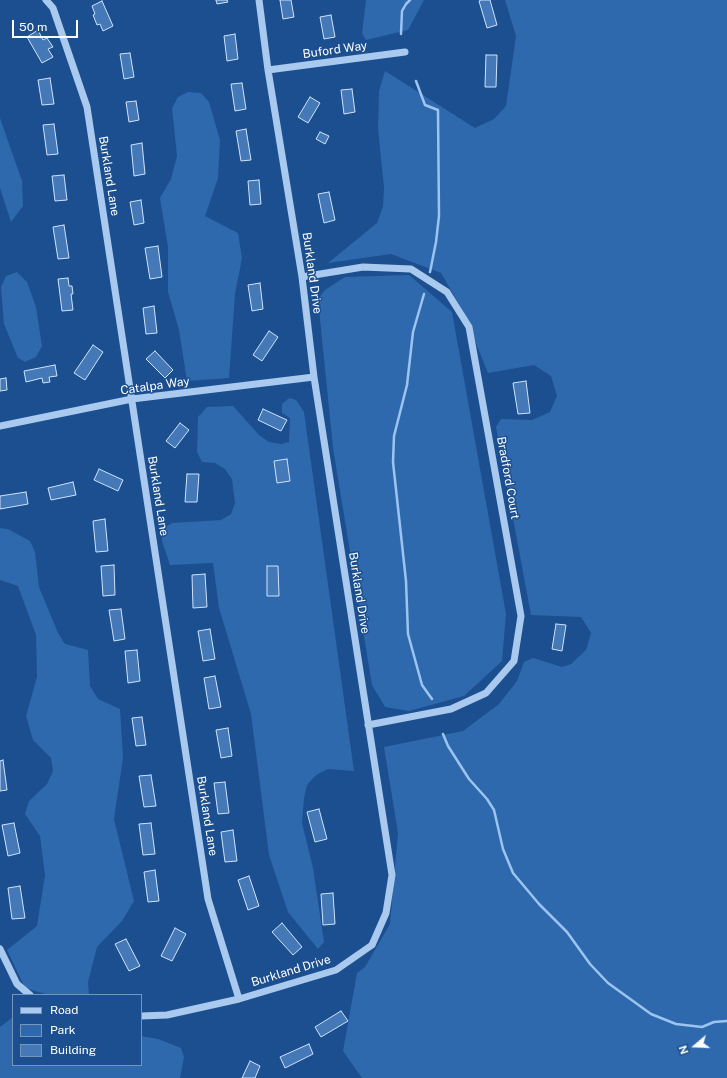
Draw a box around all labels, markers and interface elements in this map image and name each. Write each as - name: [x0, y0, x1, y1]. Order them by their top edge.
- scale bar: [14, 12, 80, 38]
- text: 50 m: [19, 20, 47, 34]
- street label: Buford Way: [302, 38, 368, 62]
- street label: Burkland Lane: [96, 135, 122, 217]
- street label: Burkland Drive: [299, 231, 325, 315]
- street label: Catalpa Way: [119, 374, 191, 398]
- street label: Bradford Court: [494, 436, 522, 520]
- street label: Burkland Lane: [145, 455, 171, 537]
- street label: Burkland Drive: [345, 551, 373, 635]
- street label: Burkland Lane: [194, 775, 220, 857]
- street label: Burkland Drive: [249, 952, 333, 990]
- legend: [12, 994, 142, 1066]
- text: Road: [50, 1003, 78, 1017]
- text: Park: [50, 1023, 76, 1037]
- north arrow: [675, 1026, 715, 1066]
- text: Building: [50, 1043, 96, 1057]
- text: N: [677, 1044, 691, 1056]

